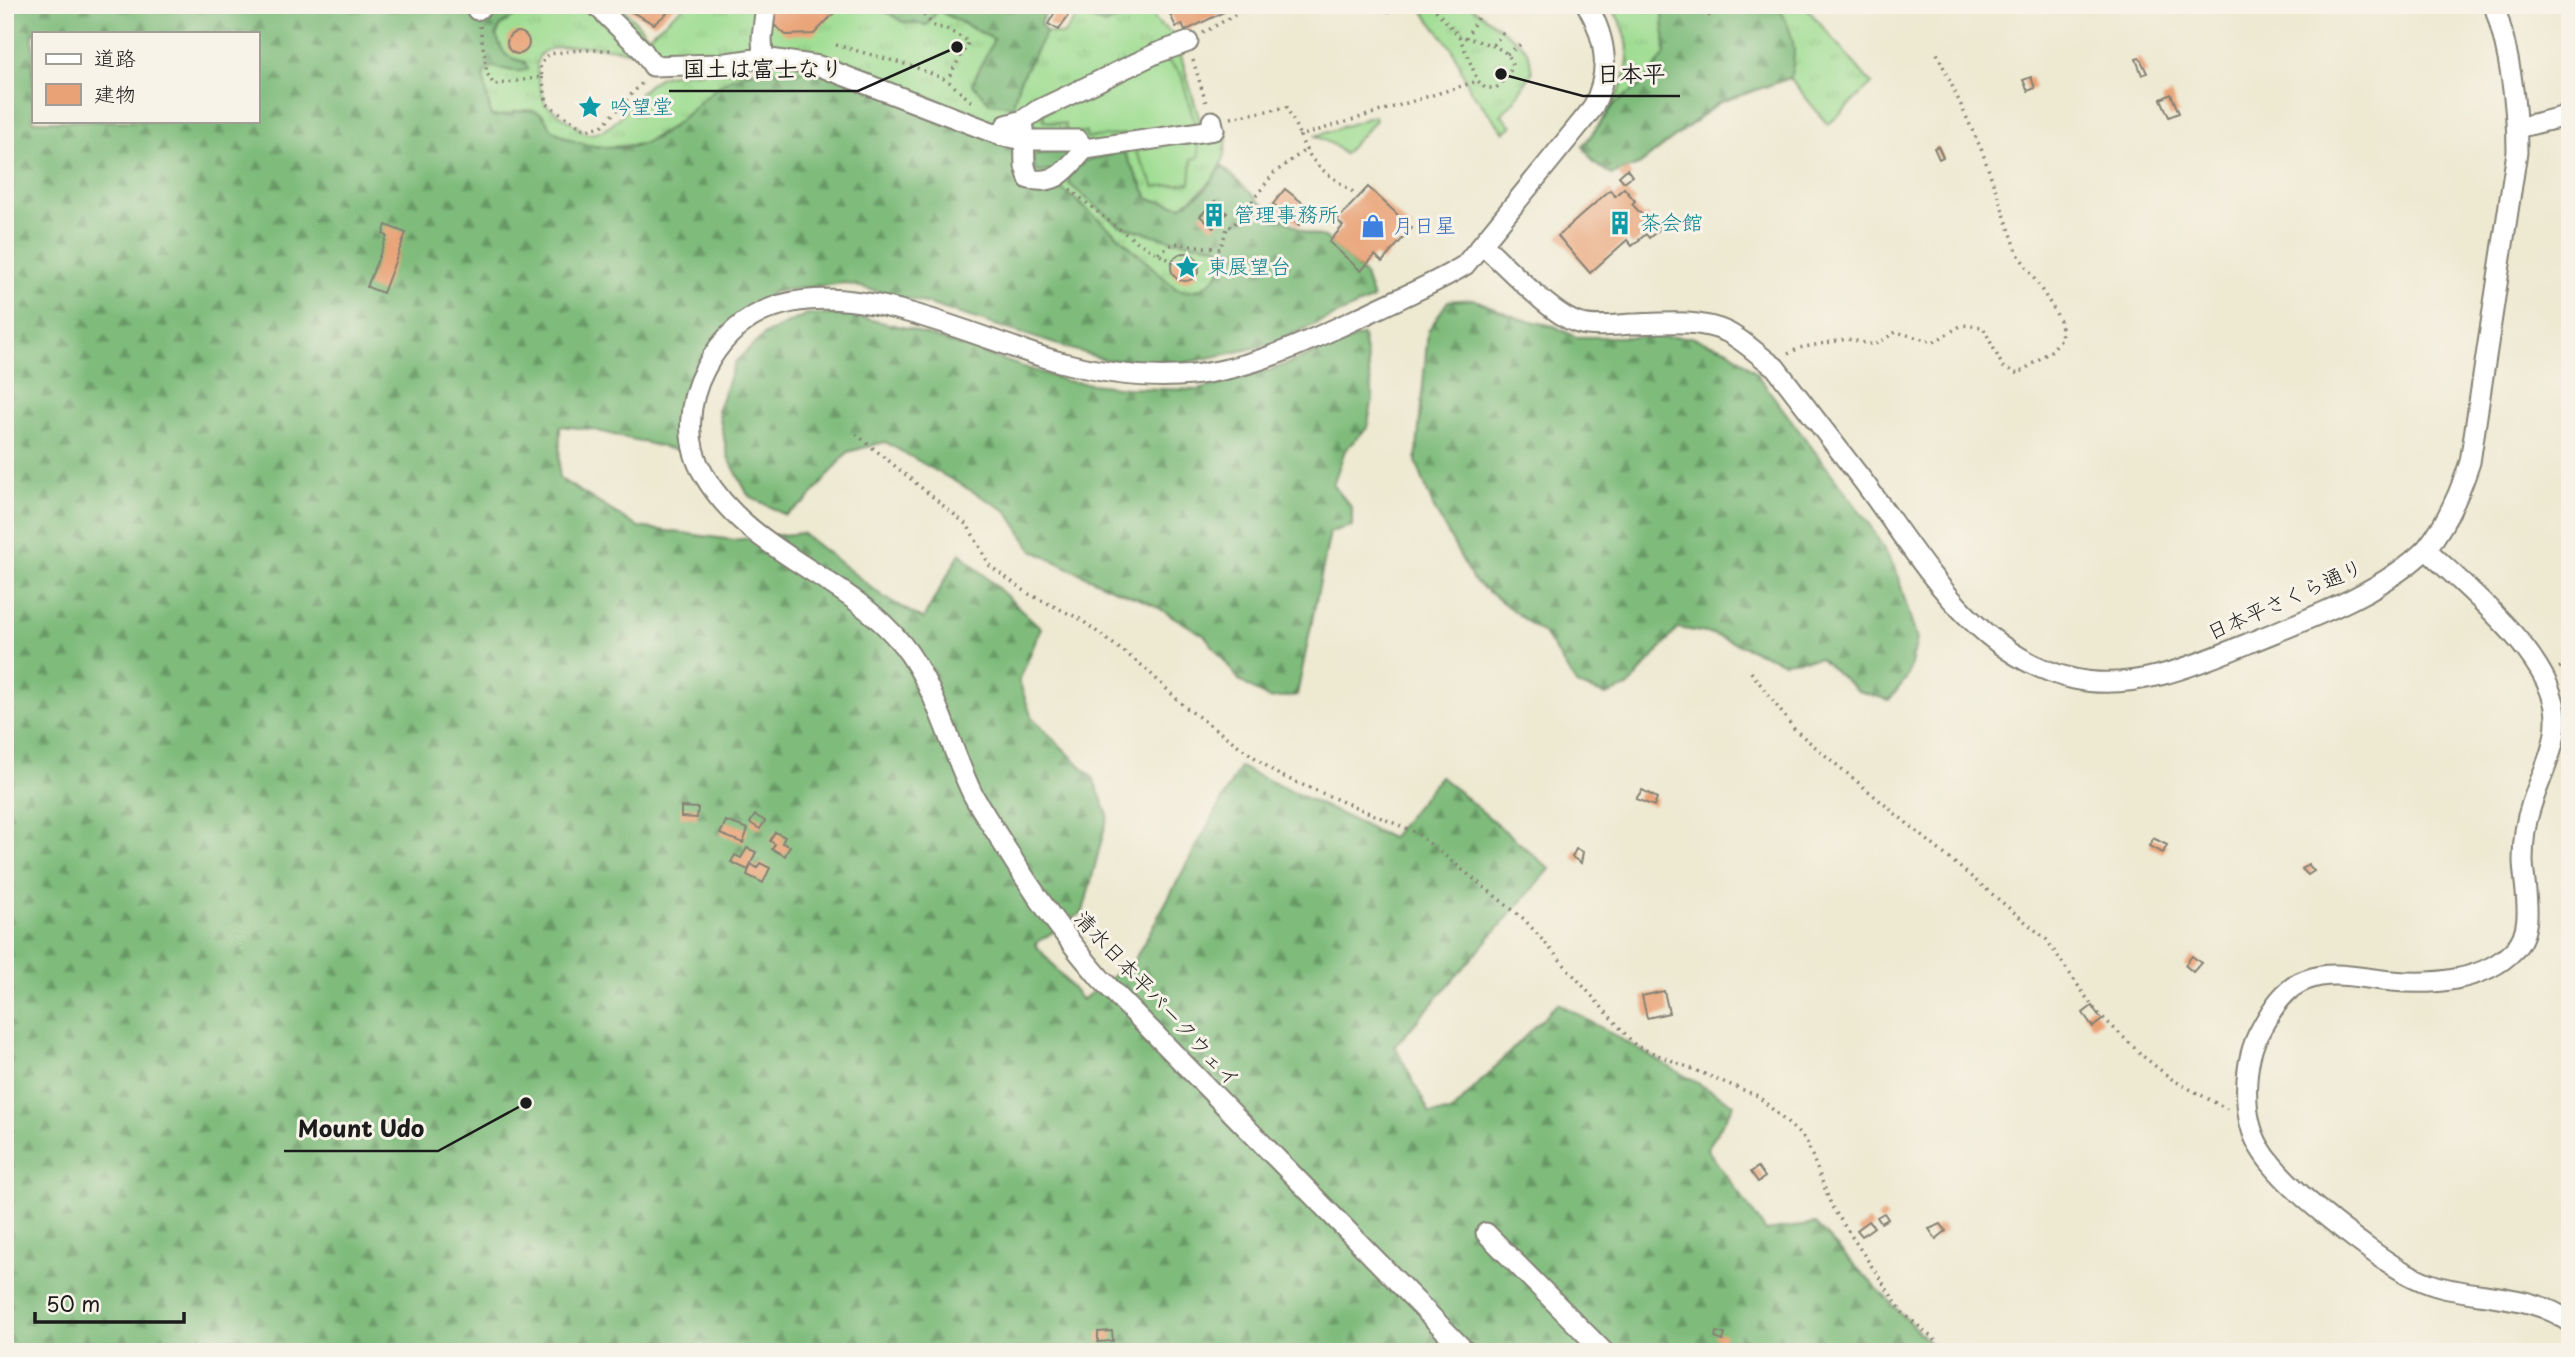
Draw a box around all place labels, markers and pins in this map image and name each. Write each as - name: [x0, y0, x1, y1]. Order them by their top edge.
- callout: 国土は富士なり: [669, 47, 858, 91]
- callout: 日本平: [1583, 52, 1680, 96]
- place label: 吟望堂: [610, 89, 673, 121]
- place icon: 吟望堂: [576, 93, 604, 121]
- place label: 管理事務所: [1234, 197, 1339, 229]
- building icon: 管理事務所: [1200, 201, 1228, 229]
- place label: 茶会館: [1640, 205, 1703, 237]
- place label: 月日星: [1393, 208, 1456, 240]
- building icon: 茶会館: [1606, 209, 1634, 237]
- shop icon: 月日星: [1359, 212, 1387, 240]
- place label: 東展望台: [1207, 249, 1291, 281]
- place icon: 東展望台: [1173, 253, 1201, 281]
- callout: Mount Udo: [284, 1107, 438, 1151]

